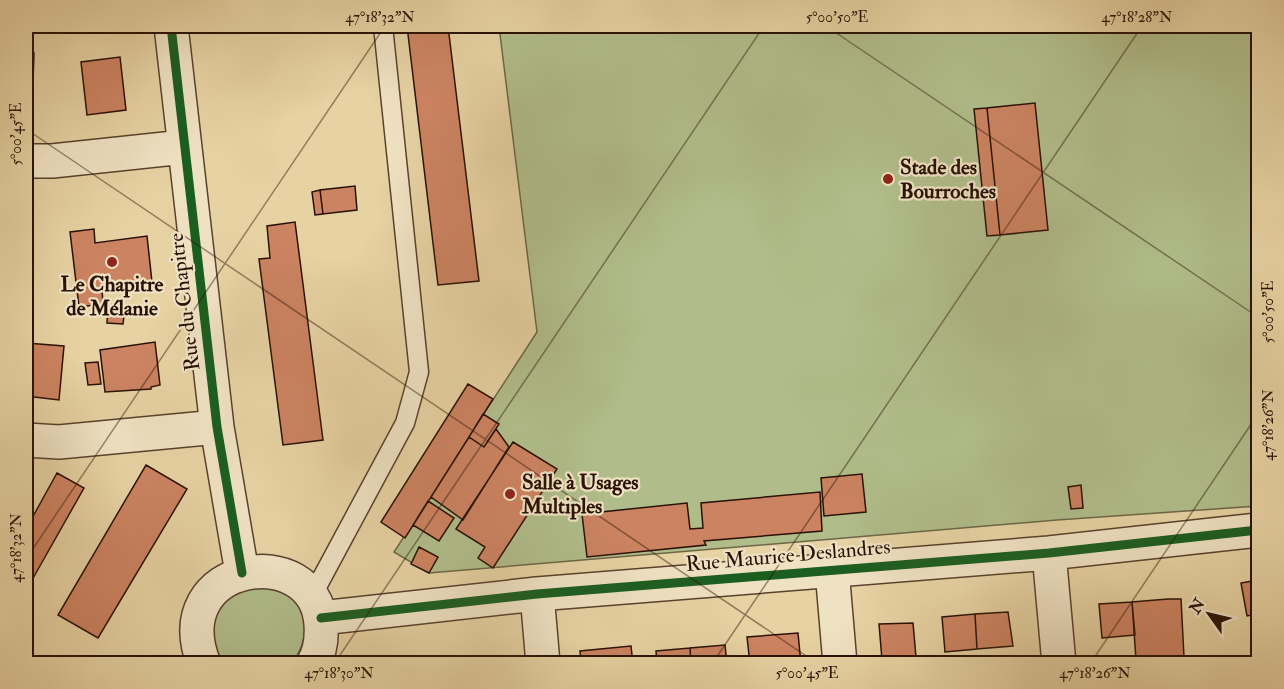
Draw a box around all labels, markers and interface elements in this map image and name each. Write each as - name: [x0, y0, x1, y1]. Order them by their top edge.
- text: 47°18'32"N: [345, 8, 415, 27]
- text: 5°00'50"E: [806, 8, 868, 27]
- text: 47°18'28"N: [1102, 8, 1173, 27]
- text: 5°00'45"E: [7, 102, 26, 166]
- place label: Stade des Bourroches: [900, 154, 996, 205]
- marker: Stade des Bourroches: [881, 172, 895, 186]
- street label: Rue du Chapitre: [163, 231, 206, 372]
- marker: Le Chapitre de Mélanie: [105, 255, 119, 269]
- place label: Le Chapitre de Mélanie: [61, 271, 164, 322]
- text: 5°00'50"E: [1259, 281, 1278, 343]
- text: 47°18'26"N: [1259, 389, 1278, 461]
- place label: Salle à Usages Multiples: [521, 469, 638, 520]
- marker: Salle à Usages Multiples: [503, 487, 517, 501]
- text: 47°18'32"N: [7, 513, 26, 583]
- street label: Rue Maurice Deslandres: [685, 533, 892, 578]
- north arrow: [1179, 584, 1239, 644]
- text: N: [1185, 594, 1210, 619]
- text: 47°18'30"N: [304, 664, 374, 683]
- text: 5°00'45"E: [775, 664, 839, 683]
- text: 47°18'26"N: [1059, 664, 1131, 683]

